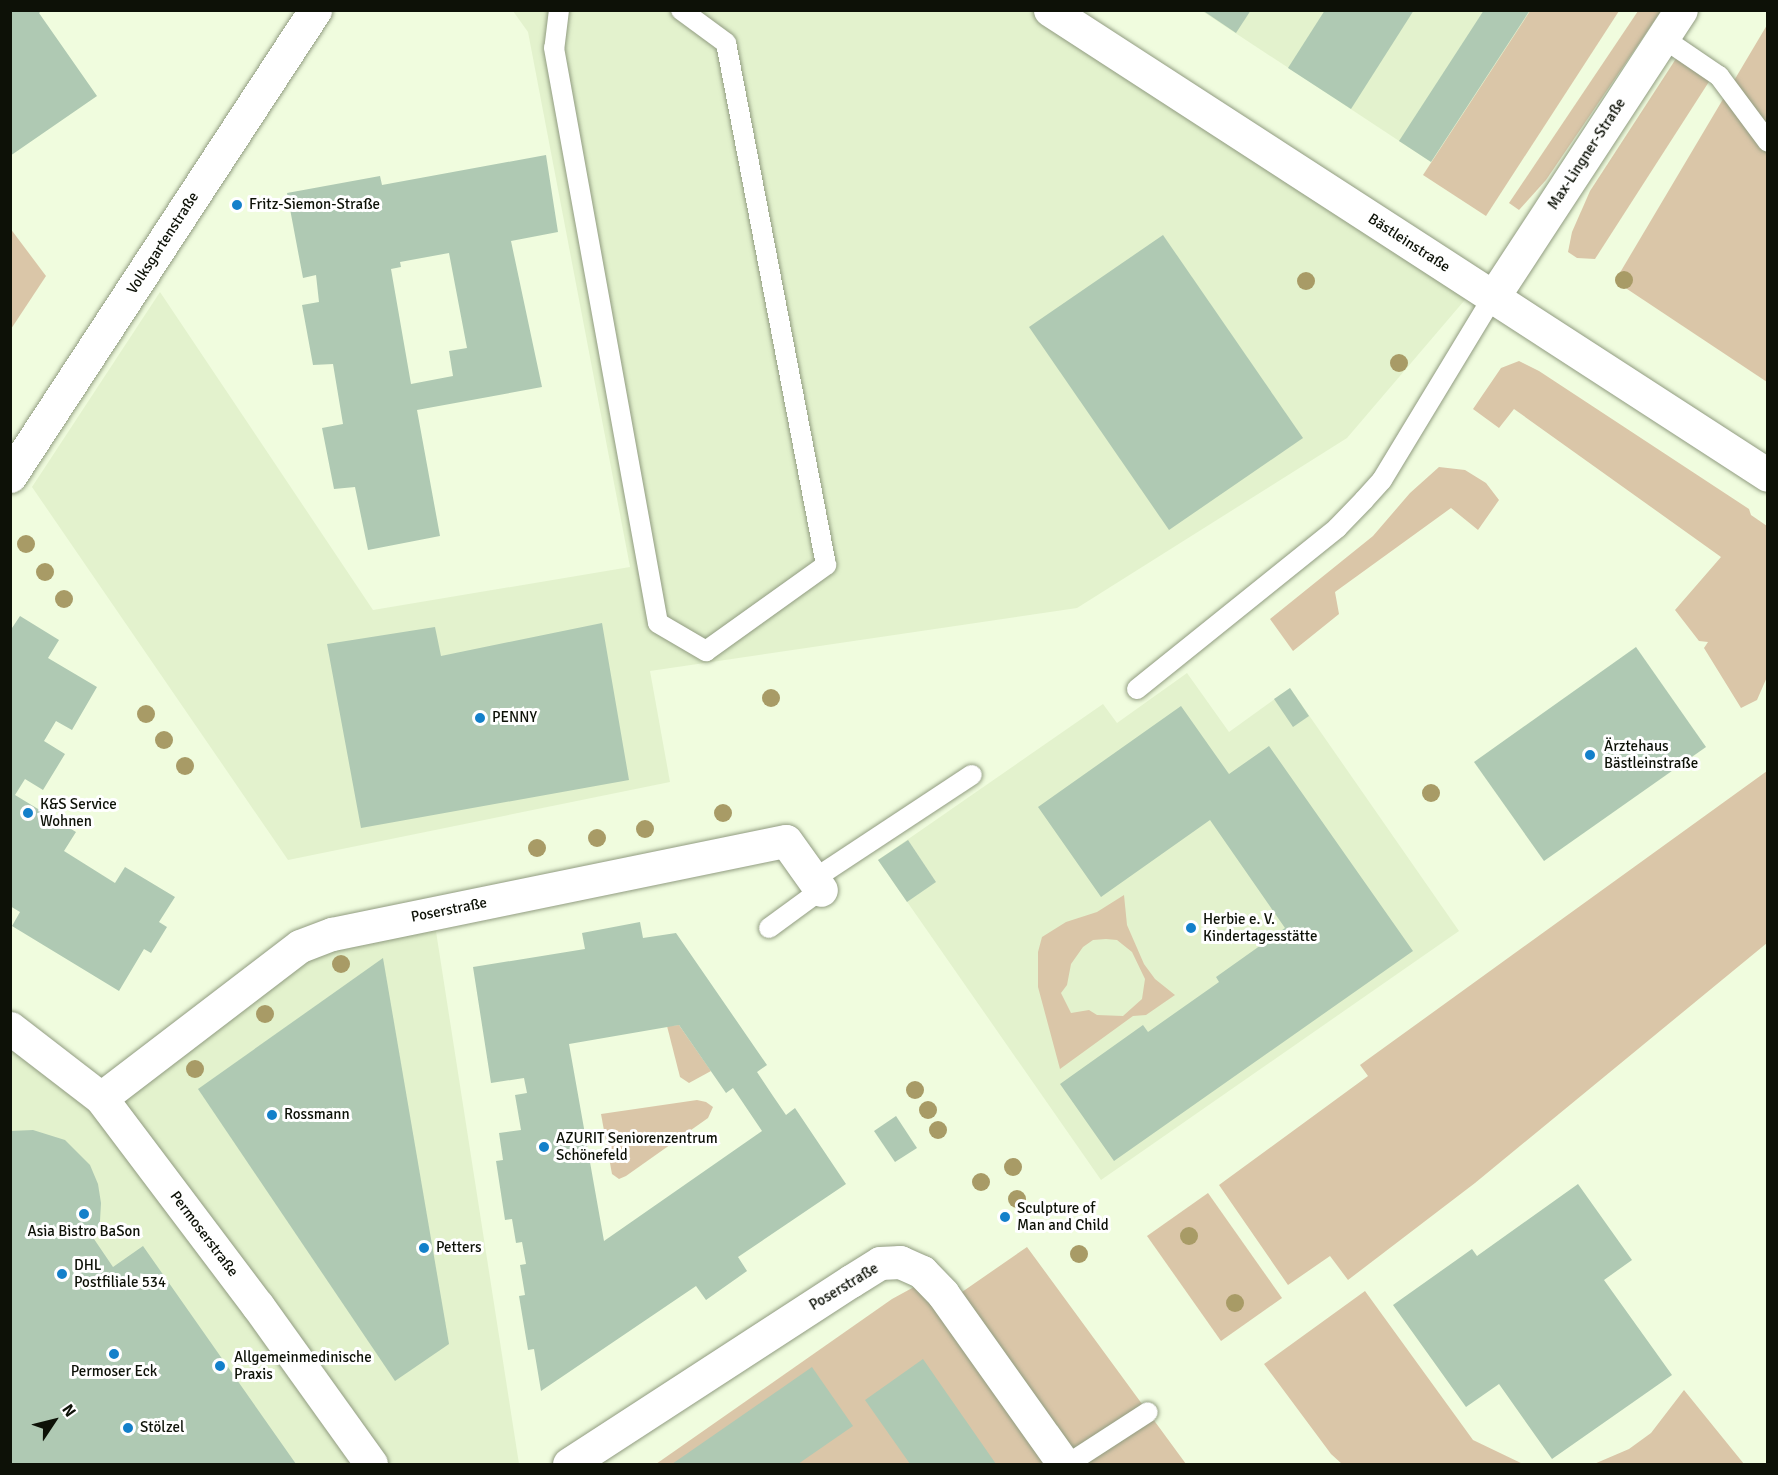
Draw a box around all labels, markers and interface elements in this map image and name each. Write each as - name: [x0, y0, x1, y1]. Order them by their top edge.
- street label: Max-Lingner-Straße: [1544, 95, 1630, 213]
- street label: Volksgartenstraße: [123, 189, 203, 297]
- place label: Fritz-Siemon-Straße: [249, 196, 380, 214]
- marker: Fritz-Siemon-Straße: [230, 198, 244, 212]
- street label: Bästleinstraße: [1365, 210, 1453, 276]
- place label: PENNY: [492, 709, 537, 727]
- marker: PENNY: [473, 711, 487, 725]
- place label: Ärztehaus Bästleinstraße: [1604, 737, 1698, 772]
- marker: Ärztehaus Bästleinstraße: [1581, 746, 1599, 764]
- place label: K&S Service Wohnen: [40, 795, 117, 830]
- marker: K&S Service Wohnen: [21, 806, 35, 820]
- street label: Poserstraße: [409, 894, 489, 926]
- place label: Herbie e. V. Kindertagesstätte: [1203, 910, 1317, 945]
- marker: Herbie e. V. Kindertagesstätte: [1184, 921, 1198, 935]
- place label: Rossmann: [284, 1106, 350, 1124]
- marker: Rossmann: [265, 1108, 279, 1122]
- place label: AZURIT Seniorenzentrum Schönefeld: [556, 1129, 718, 1164]
- marker: AZURIT Seniorenzentrum Schönefeld: [537, 1140, 551, 1154]
- street label: Permoserstraße: [166, 1188, 242, 1280]
- place label: Sculpture of Man and Child: [1017, 1199, 1109, 1234]
- marker: Asia Bistro BaSon: [77, 1207, 91, 1221]
- marker: Sculpture of Man and Child: [998, 1210, 1012, 1224]
- place label: Asia Bistro BaSon: [27, 1223, 141, 1241]
- place label: Petters: [436, 1239, 482, 1257]
- marker: Petters: [417, 1241, 431, 1255]
- place label: DHL Postfiliale 534: [74, 1256, 166, 1291]
- street label: Poserstraße: [806, 1259, 882, 1315]
- marker: DHL Postfiliale 534: [55, 1267, 69, 1281]
- marker: Permoser Eck: [107, 1347, 121, 1361]
- place label: Allgemeinmedinische Praxis: [234, 1348, 372, 1383]
- marker: Allgemeinmedinische Praxis: [211, 1357, 229, 1375]
- place label: Permoser Eck: [71, 1363, 157, 1381]
- north arrow: [24, 1391, 84, 1451]
- text: N: [57, 1400, 80, 1421]
- place label: Stölzel: [140, 1419, 184, 1437]
- marker: Stölzel: [121, 1421, 135, 1435]

